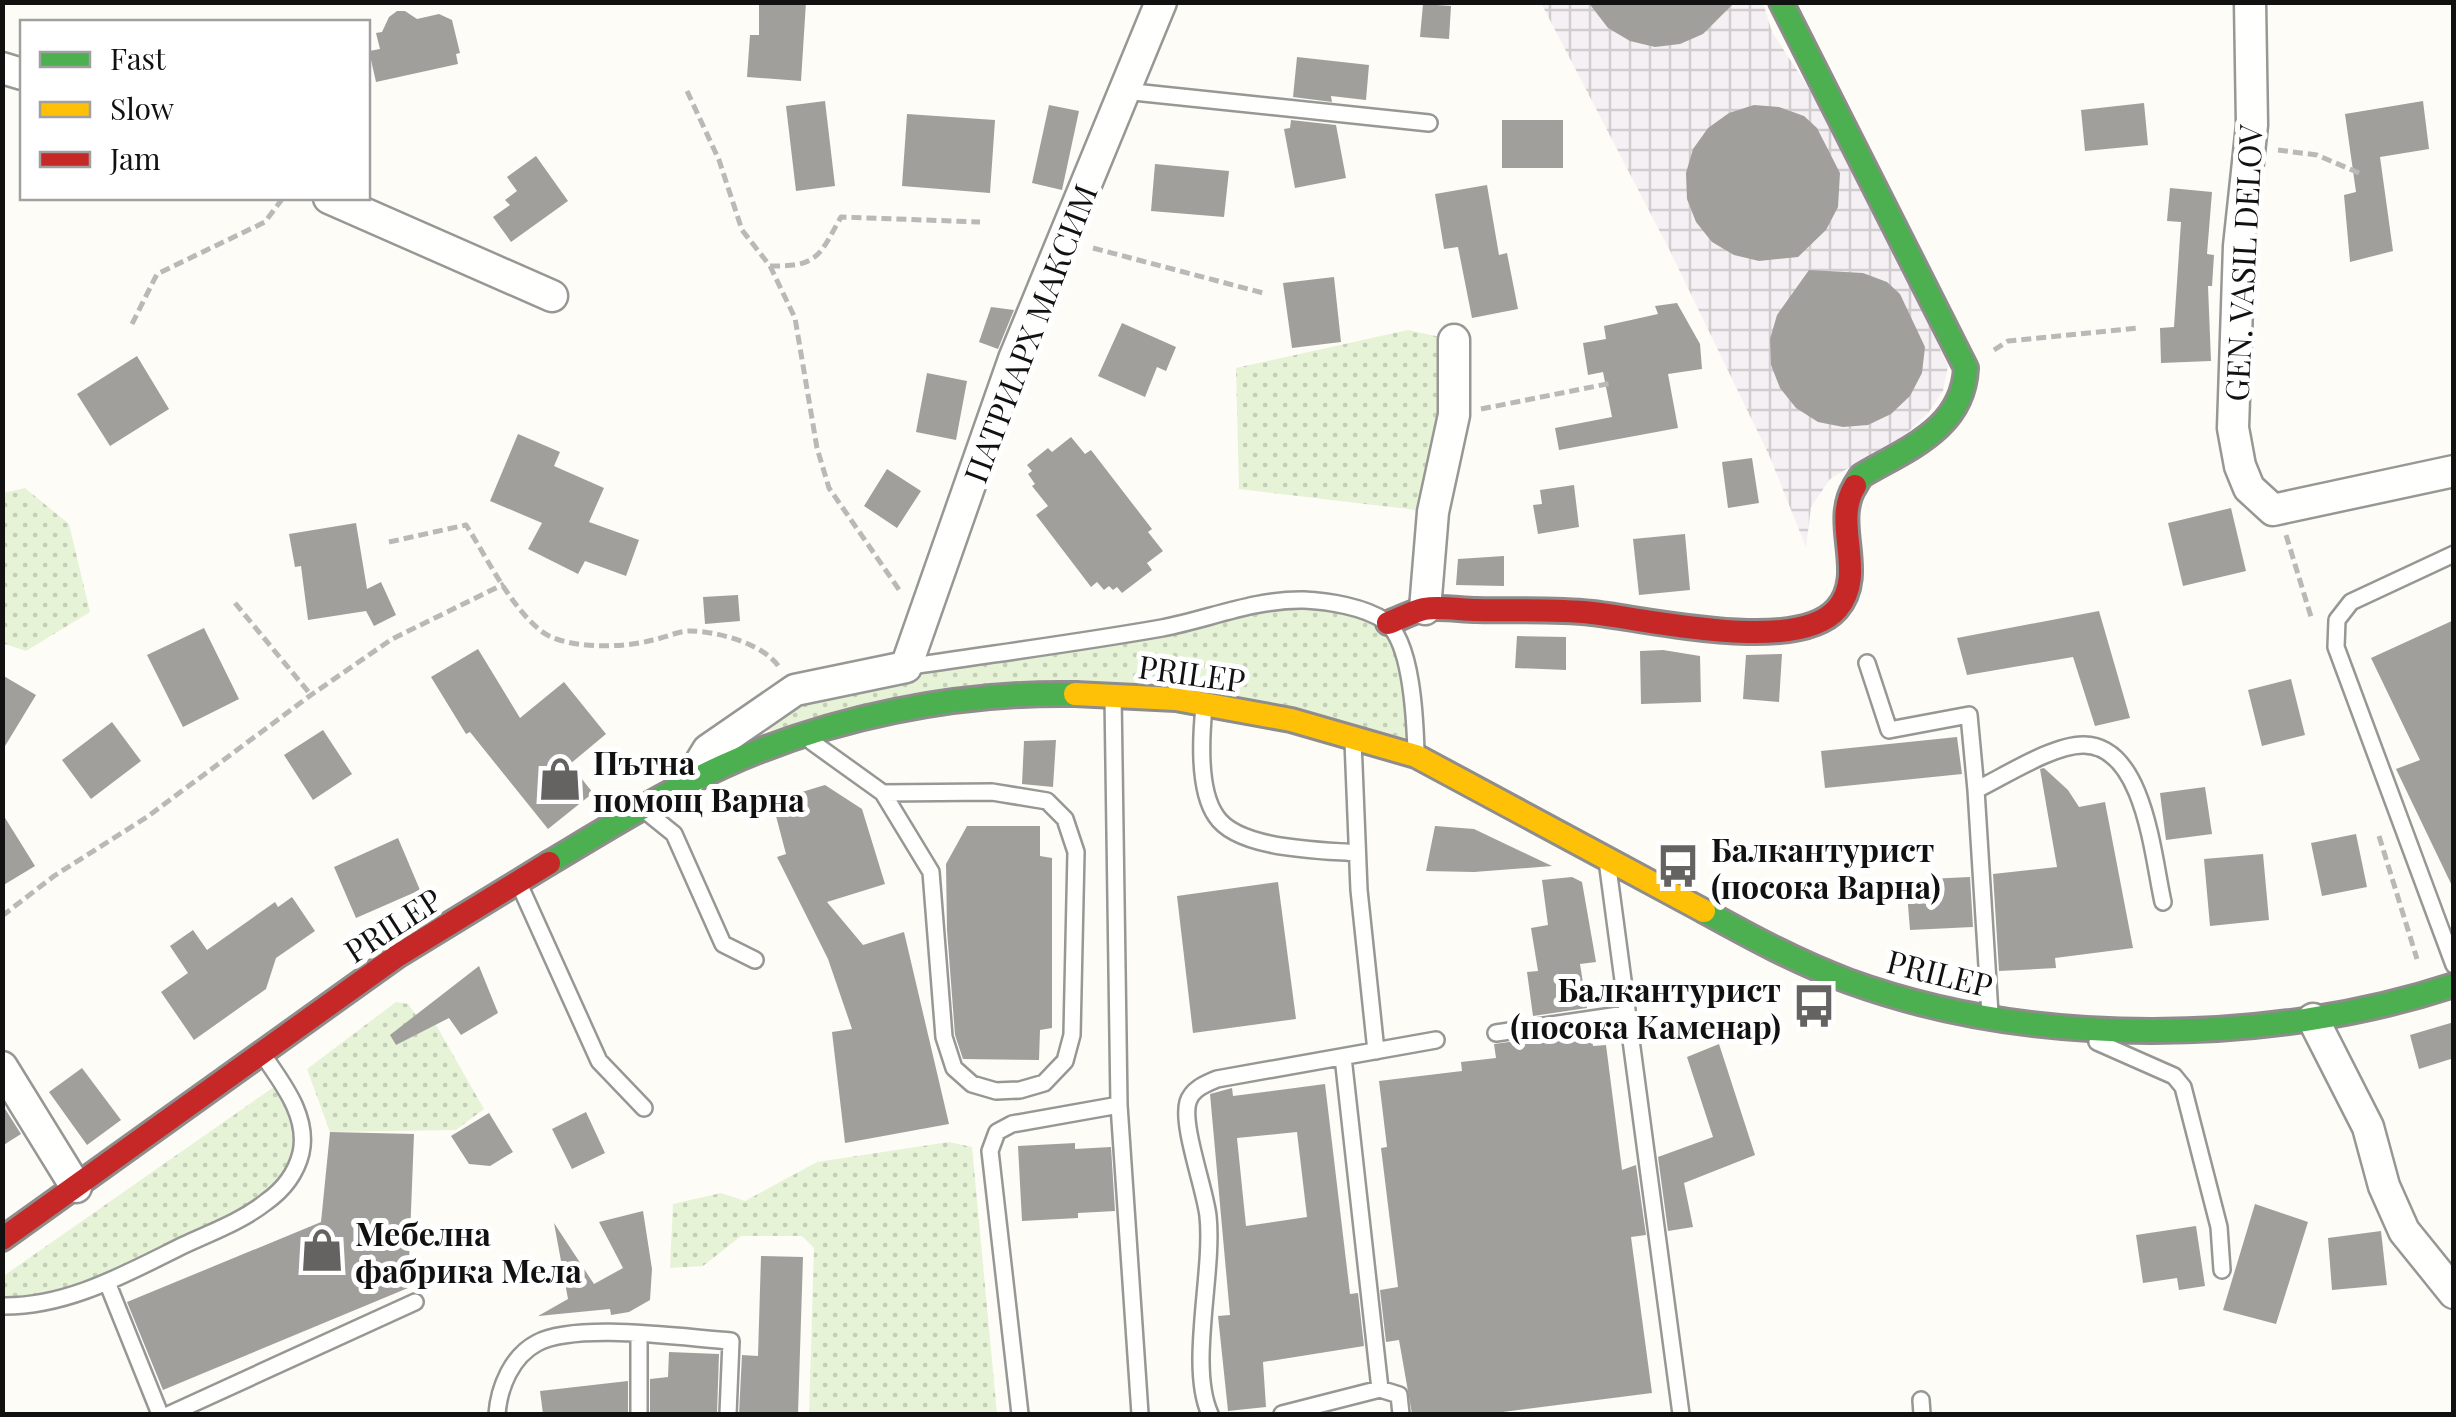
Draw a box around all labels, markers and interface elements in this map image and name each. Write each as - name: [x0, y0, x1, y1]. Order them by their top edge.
- legend: [20, 20, 370, 200]
- text: Fast: [110, 38, 166, 78]
- text: Slow: [110, 88, 175, 128]
- street label: GEN. VASIL DELOV: [2213, 123, 2271, 402]
- text: Jam: [109, 138, 161, 178]
- street label: ПАТРИАРХ МАКСИМ: [952, 178, 1106, 488]
- street label: PRILEP: [1136, 643, 1248, 701]
- place label: Пътна помощ Варна: [593, 740, 805, 820]
- shop icon: Пътна помощ Варна: [536, 755, 584, 803]
- place label: Балкантурист (посока Варна): [1711, 827, 1941, 907]
- bus stop icon: Балкантурист (посока Варна): [1654, 842, 1702, 890]
- street label: PRILEP: [335, 877, 449, 971]
- street label: PRILEP: [1883, 938, 1997, 1006]
- place label: Балкантурист (посока Каменар): [1510, 967, 1781, 1047]
- bus stop icon: Балкантурист (посока Каменар): [1790, 982, 1838, 1030]
- place label: Мебелна фабрика Мела: [355, 1211, 582, 1291]
- shop icon: Мебелна фабрика Мела: [298, 1226, 346, 1274]

